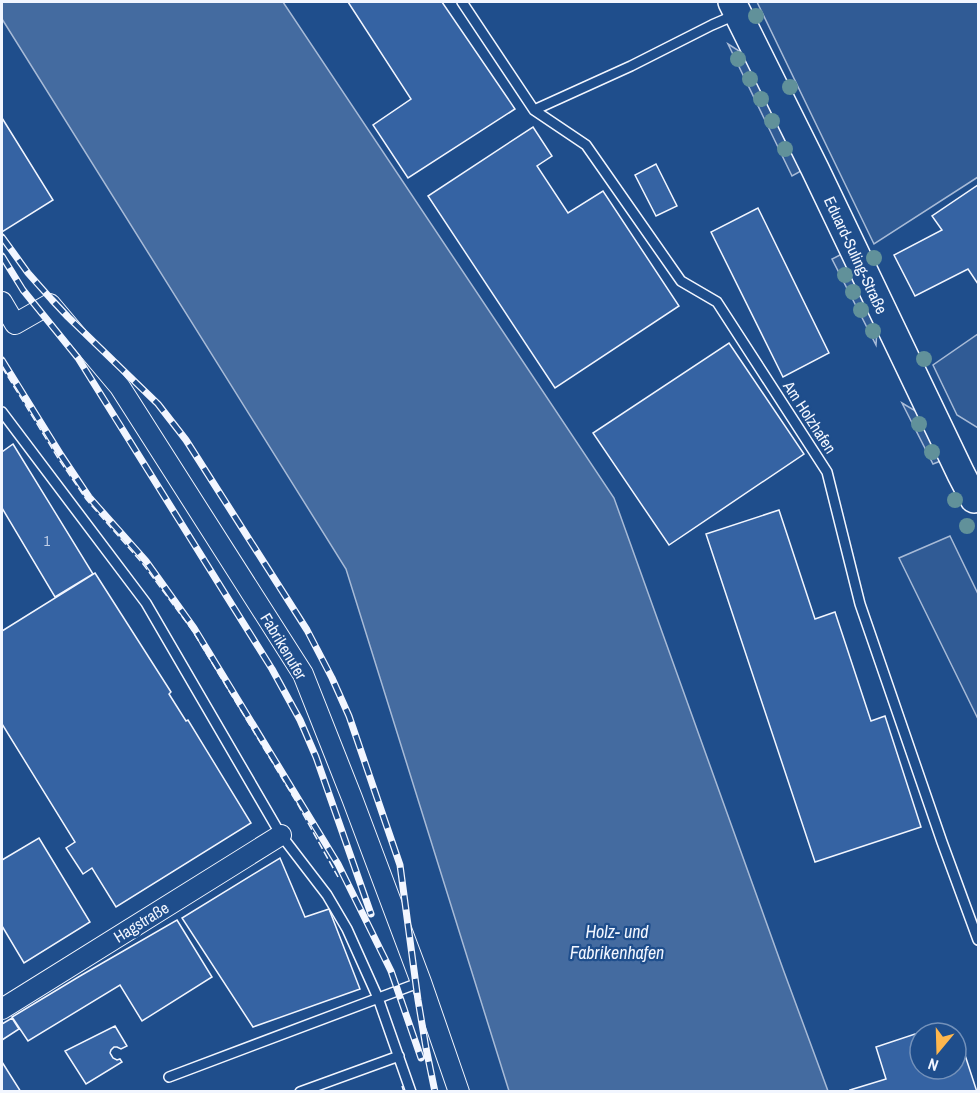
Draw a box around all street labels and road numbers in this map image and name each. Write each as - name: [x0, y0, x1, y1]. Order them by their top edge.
- street label: Eduard-Suling-Straße: [819, 193, 893, 317]
- street label: Am Holzhafen: [778, 376, 842, 458]
- street label: Fabrikenufer: [256, 609, 313, 684]
- street label: Hagstraße: [109, 896, 173, 948]

